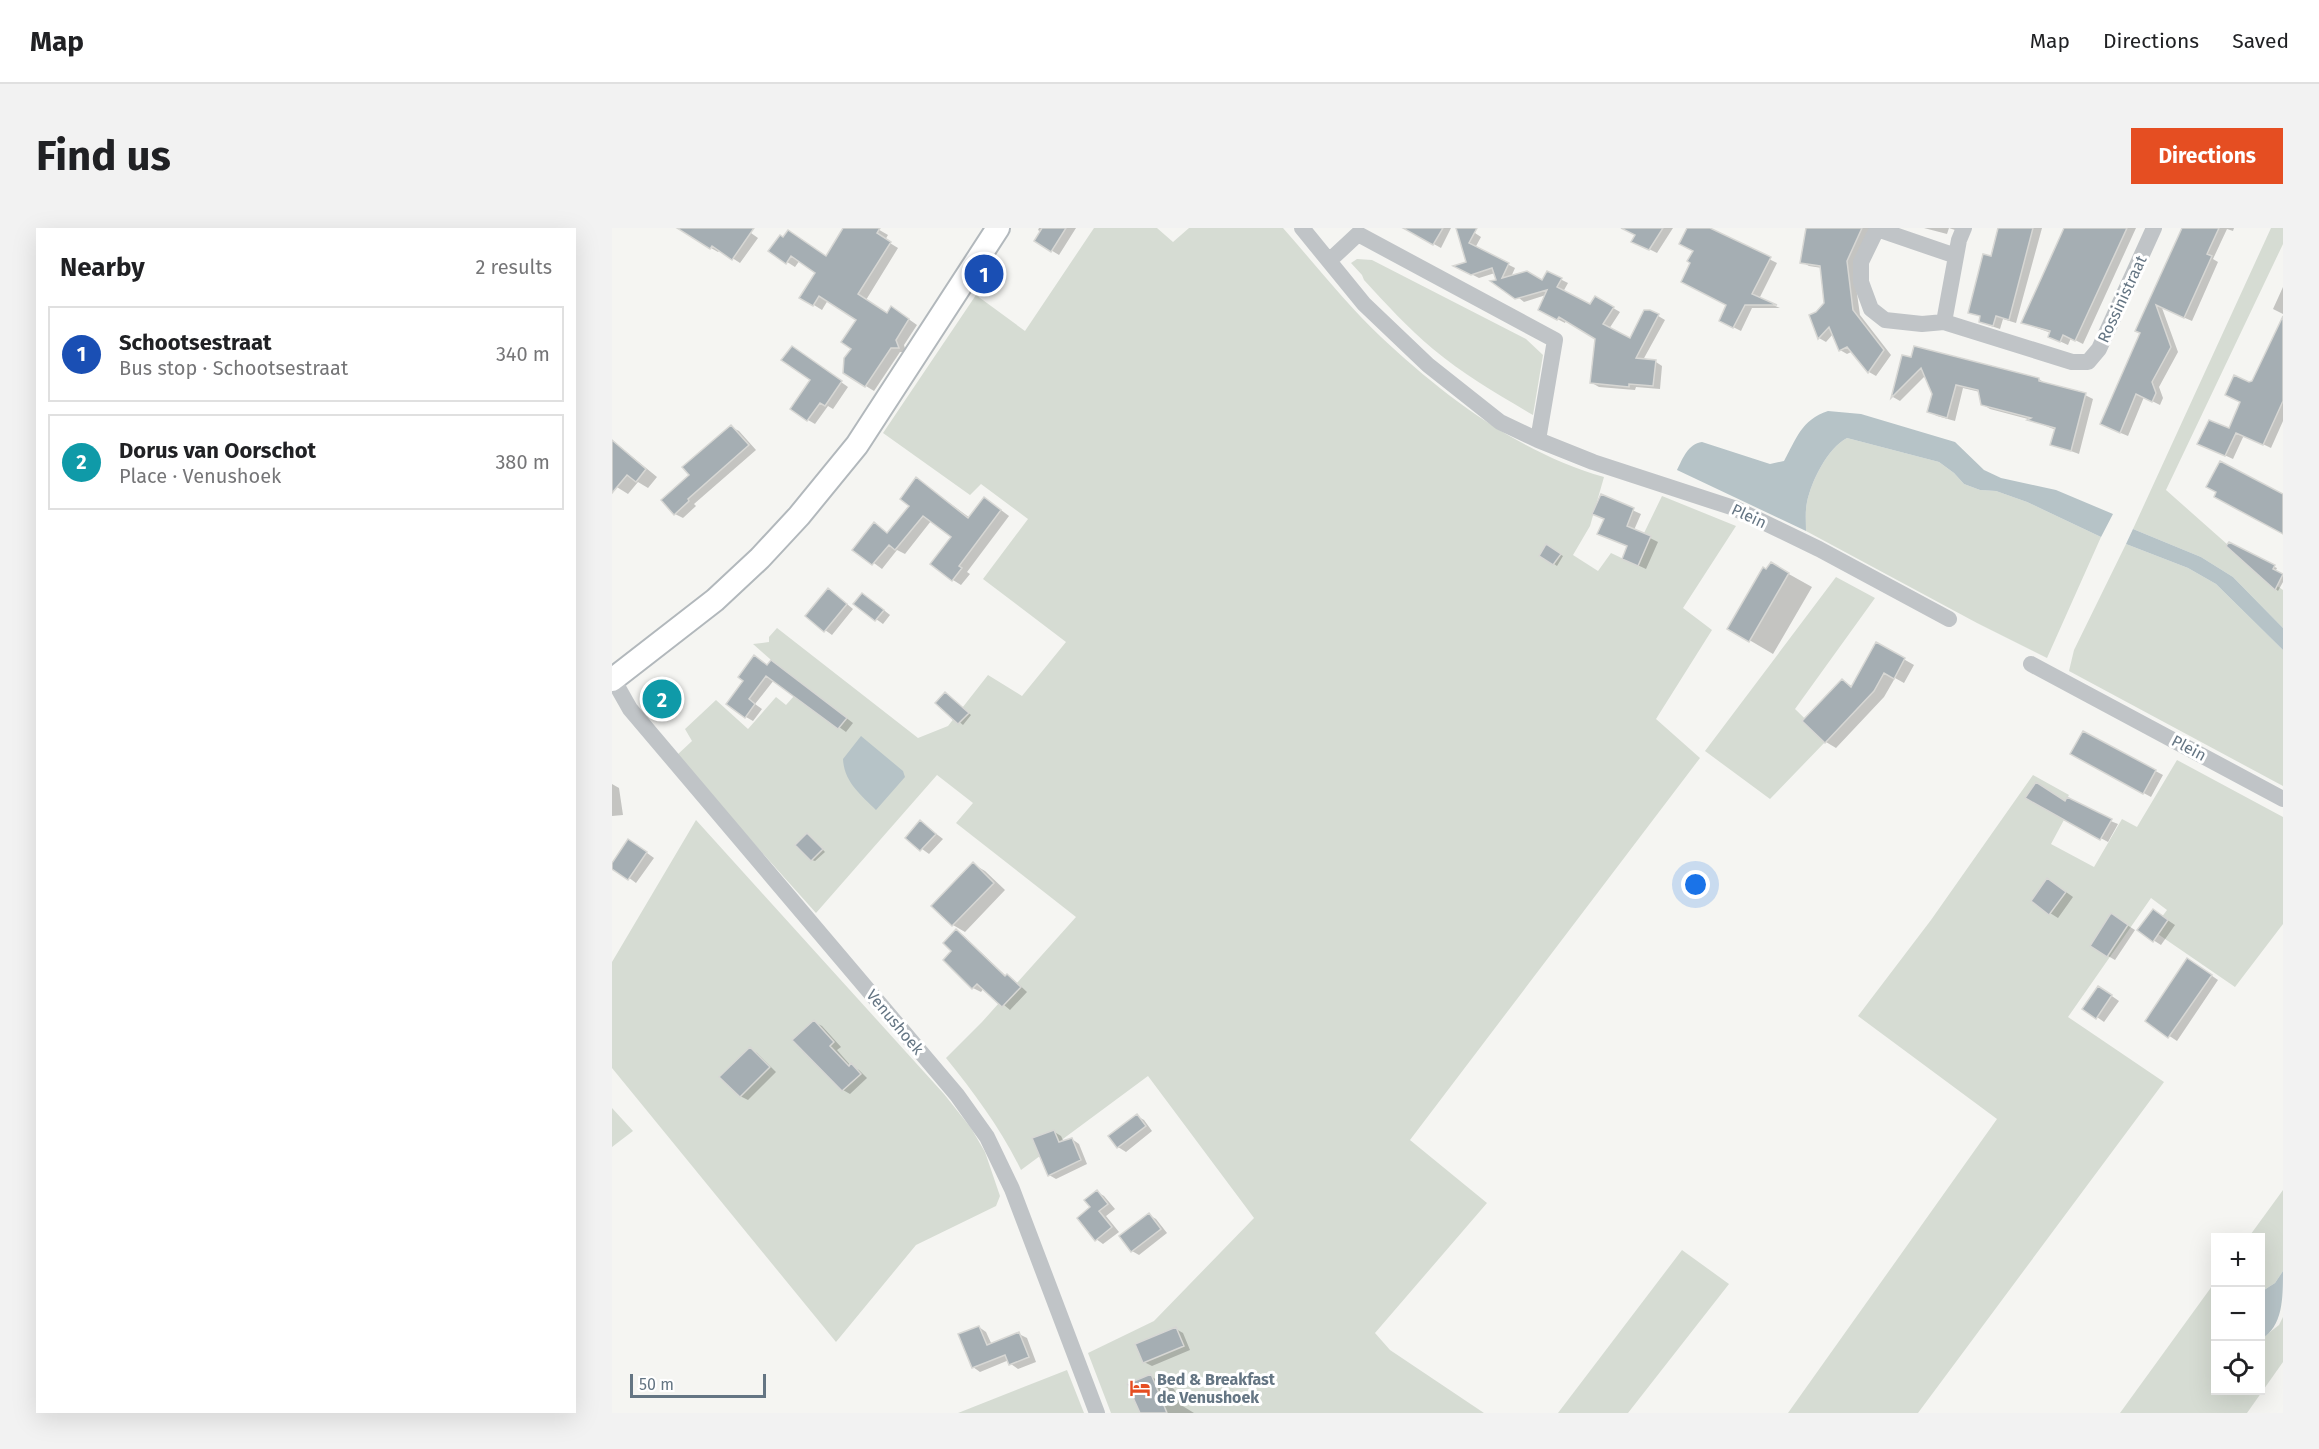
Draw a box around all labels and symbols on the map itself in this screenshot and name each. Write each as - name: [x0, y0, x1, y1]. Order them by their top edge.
- pin: 1: [964, 252, 1004, 296]
- street label: Rossinistraat: [2094, 252, 2151, 346]
- street label: Plein: [1729, 500, 1769, 532]
- pin: 2: [643, 676, 682, 722]
- street label: Plein: [2168, 731, 2210, 765]
- your location: [1681, 870, 1710, 899]
- street label: Venushoek: [862, 986, 928, 1059]
- place label: Bed & Breakfast de Venushoek: [1157, 1370, 1276, 1407]
- scale bar: [630, 1371, 766, 1398]
- hotel icon: Bed & Breakfast de Venushoek: [1128, 1376, 1152, 1400]

